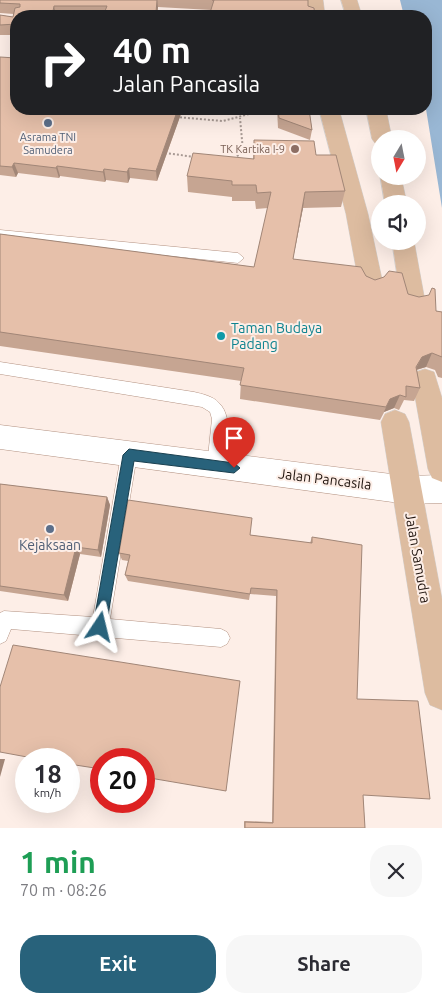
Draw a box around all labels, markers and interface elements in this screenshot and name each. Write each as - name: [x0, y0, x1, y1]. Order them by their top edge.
- icon: right: [30, 30, 95, 95]
- text: 40 m: [113, 30, 191, 70]
- text: Jalan Pancasila: [113, 71, 260, 96]
- marker: Asrama TNI Samudera: [42, 117, 54, 129]
- north arrow: [371, 130, 426, 185]
- map controls: [371, 130, 426, 250]
- place label: Asrama TNI Samudera: [20, 131, 76, 156]
- place label: TK Kartika I-9: [220, 143, 285, 155]
- marker: TK Kartika I-9: [289, 143, 301, 155]
- button: sound: [371, 195, 426, 250]
- place label: Taman Budaya Padang: [231, 320, 322, 352]
- marker: Taman Budaya Padang: [215, 330, 227, 342]
- pin: [213, 417, 255, 468]
- icon: arrive: [220, 424, 248, 452]
- street label: Jalan Pancasila: [278, 465, 372, 493]
- street label: Jalan Samudra: [402, 512, 434, 604]
- marker: Kejaksaan: [44, 523, 56, 535]
- place label: Kejaksaan: [19, 537, 81, 553]
- position arrow: [73, 600, 125, 652]
- speed limit sign: 20: [90, 748, 155, 813]
- text: 18: [33, 760, 62, 788]
- text: km/h: [34, 786, 61, 799]
- text: 1 min: [20, 845, 96, 879]
- button: close: [370, 845, 422, 897]
- text: 70 m · 08:26: [20, 881, 107, 899]
- button: Exit: [20, 935, 216, 993]
- button: Share: [226, 935, 422, 993]

